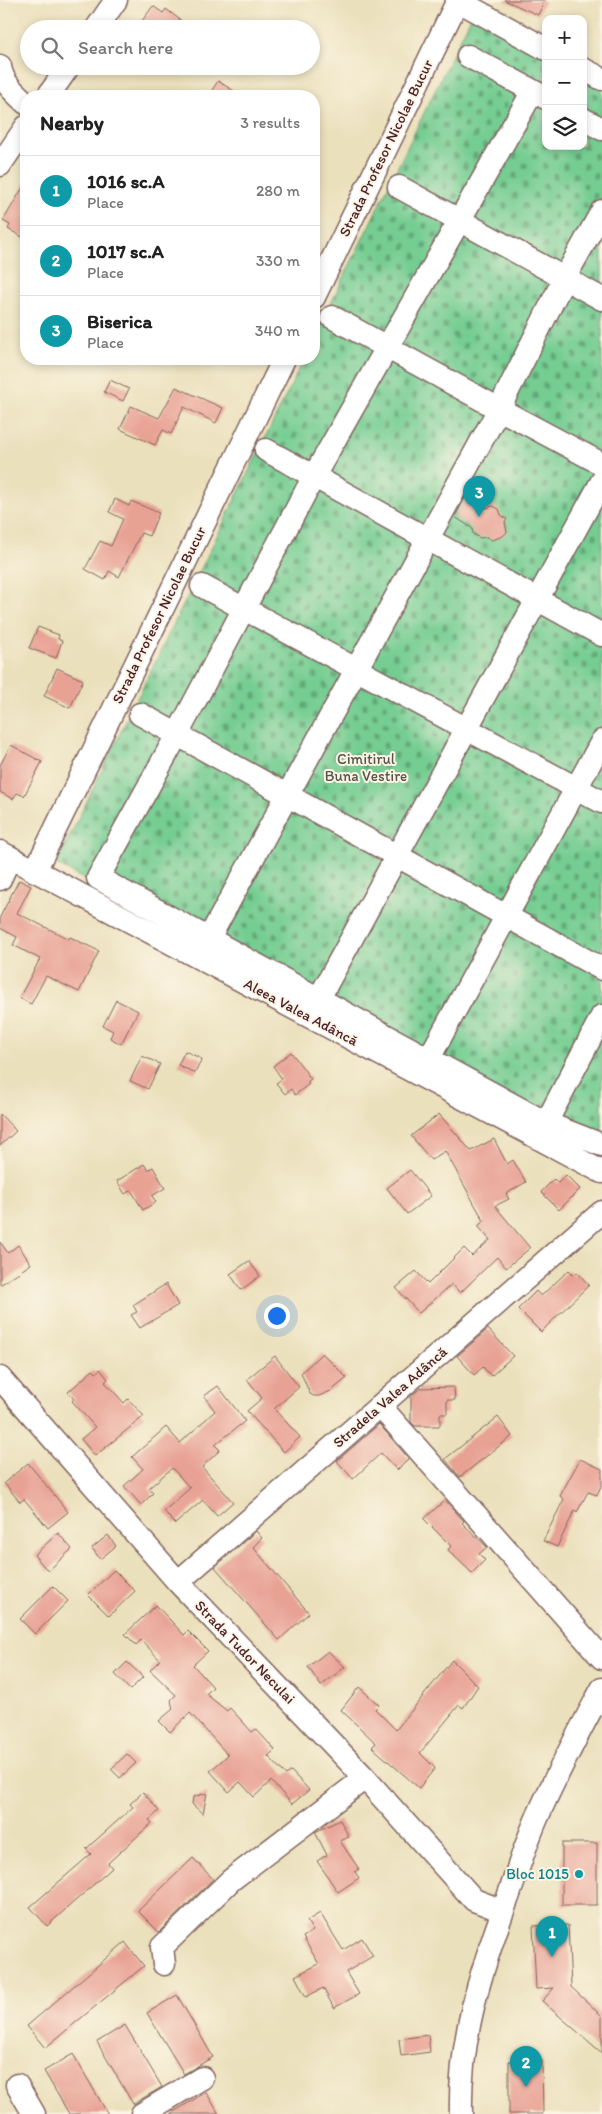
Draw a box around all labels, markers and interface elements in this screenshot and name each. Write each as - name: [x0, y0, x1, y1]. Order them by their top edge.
- map controls: [542, 15, 587, 150]
- button: +: [542, 15, 587, 60]
- search box: [20, 20, 320, 75]
- icon: search: [38, 34, 66, 62]
- text: Search here: [78, 36, 173, 59]
- street label: Strada Profesor Nicolae Bucur: [335, 56, 437, 239]
- button: −: [542, 60, 587, 105]
- button: layers: [542, 105, 587, 150]
- text: Nearby: [40, 110, 104, 135]
- text: 3 results: [240, 113, 300, 132]
- text: 1016 sc.A: [87, 170, 165, 193]
- text: 1: [52, 181, 60, 200]
- text: 280 m: [256, 181, 300, 200]
- text: Place: [87, 193, 124, 212]
- text: 1017 sc.A: [87, 240, 164, 263]
- text: 2: [52, 251, 60, 270]
- text: 330 m: [256, 251, 300, 270]
- text: Place: [87, 263, 124, 282]
- text: Biserica: [87, 310, 152, 333]
- text: 3: [52, 321, 60, 340]
- text: 340 m: [255, 321, 300, 340]
- text: Place: [87, 333, 124, 352]
- pin: 3: [463, 476, 495, 517]
- street label: Strada Profesor Nicolae Bucur: [108, 523, 210, 706]
- park label: Cimitirul Buna Vestire: [325, 750, 407, 785]
- street label: Aleea Valea Adâncă: [241, 974, 361, 1050]
- your location: [264, 1303, 290, 1329]
- street label: Stradela Valea Adâncă: [329, 1342, 451, 1452]
- street label: Strada Tudor Neculai: [191, 1597, 299, 1707]
- place label: Bloc 1015: [506, 1865, 569, 1883]
- marker: Bloc 1015: [573, 1868, 585, 1880]
- pin: 1: [536, 1916, 568, 1957]
- pin: 2: [510, 2046, 542, 2087]

